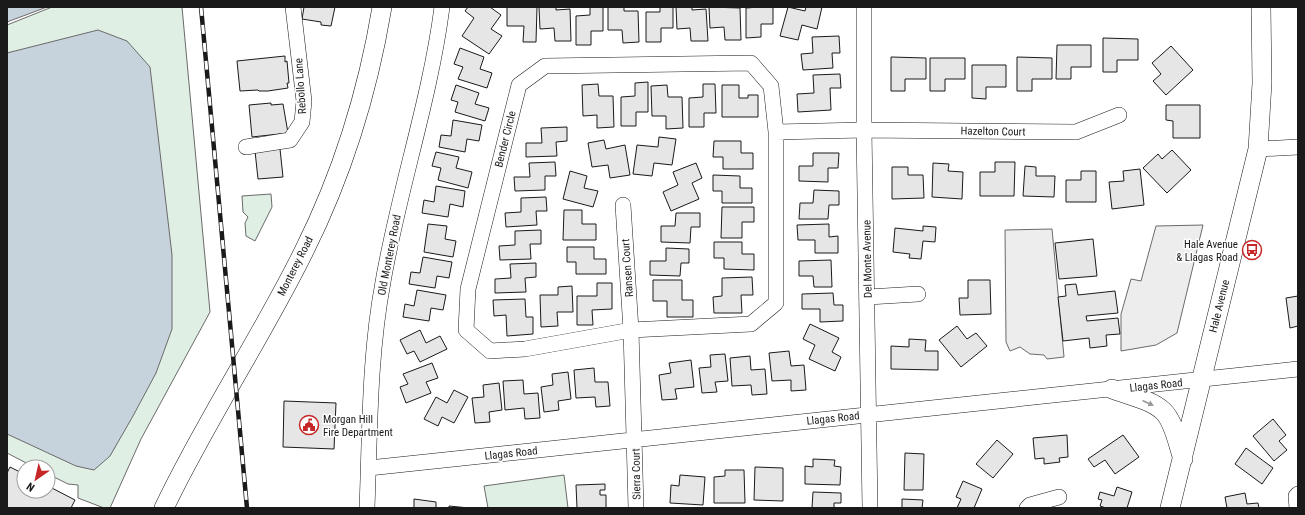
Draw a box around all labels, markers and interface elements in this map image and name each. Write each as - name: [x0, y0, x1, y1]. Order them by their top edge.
- street label: Rebollo Lane: [292, 58, 309, 114]
- street label: Bender Circle: [492, 110, 519, 169]
- street label: Hazelton Court: [960, 124, 1026, 139]
- street label: Old Monterey Road: [375, 214, 404, 297]
- street label: Del Monte Avenue: [860, 220, 875, 298]
- street label: Monterey Road: [275, 234, 316, 298]
- street label: Ransen Court: [619, 238, 636, 298]
- place label: Hale Avenue & Llagas Road: [1176, 238, 1238, 264]
- bus stop icon: Hale Avenue & Llagas Road: [1241, 239, 1263, 261]
- street label: Hale Avenue: [1207, 278, 1232, 334]
- street label: Llagas Road: [1129, 376, 1183, 395]
- one-way arrow: [1143, 400, 1154, 406]
- street label: Llagas Road: [806, 409, 860, 428]
- place label: Morgan Hill Fire Department: [323, 413, 393, 439]
- public building icon: Morgan Hill Fire Department: [298, 414, 320, 436]
- street label: Llagas Road: [484, 444, 538, 463]
- street label: Sierra Court: [630, 448, 643, 500]
- north arrow: [16, 459, 56, 499]
- text: N: [24, 479, 37, 494]

